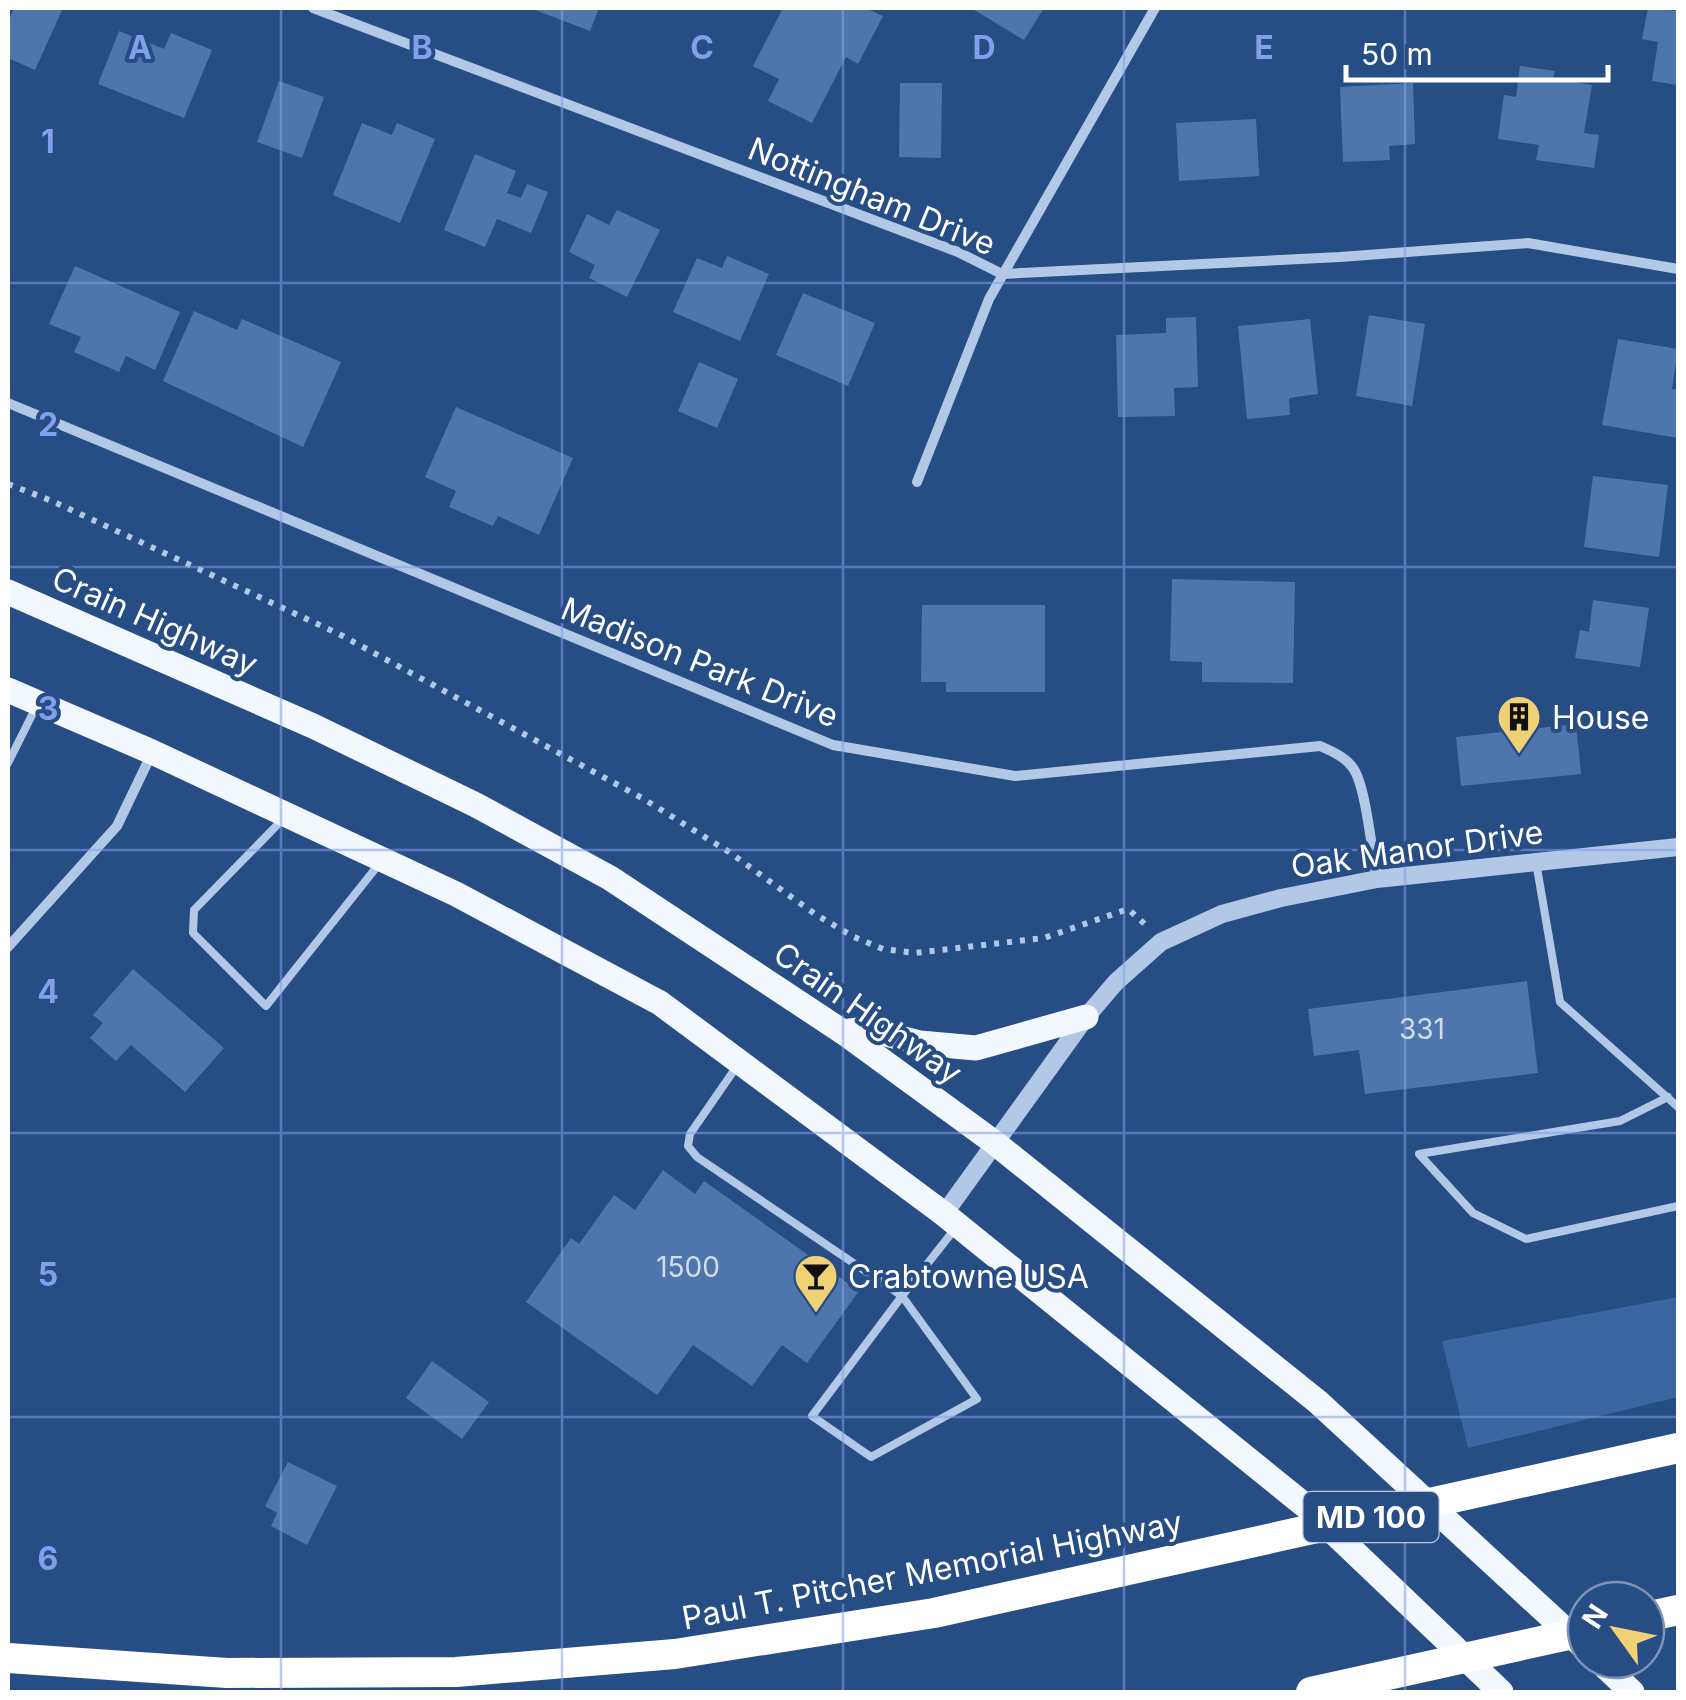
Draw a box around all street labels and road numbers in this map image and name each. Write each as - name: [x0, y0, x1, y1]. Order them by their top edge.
- street label: Nottingham Drive: [743, 129, 1001, 263]
- street label: Crain Highway: [46, 558, 264, 684]
- street label: Madison Park Drive: [556, 589, 844, 735]
- street label: Oak Manor Drive: [1288, 812, 1546, 886]
- street label: Crain Highway: [766, 934, 970, 1092]
- road number: MD 100: [1304, 1492, 1438, 1542]
- street label: Paul T. Pitcher Memorial Highway: [679, 1502, 1185, 1638]

